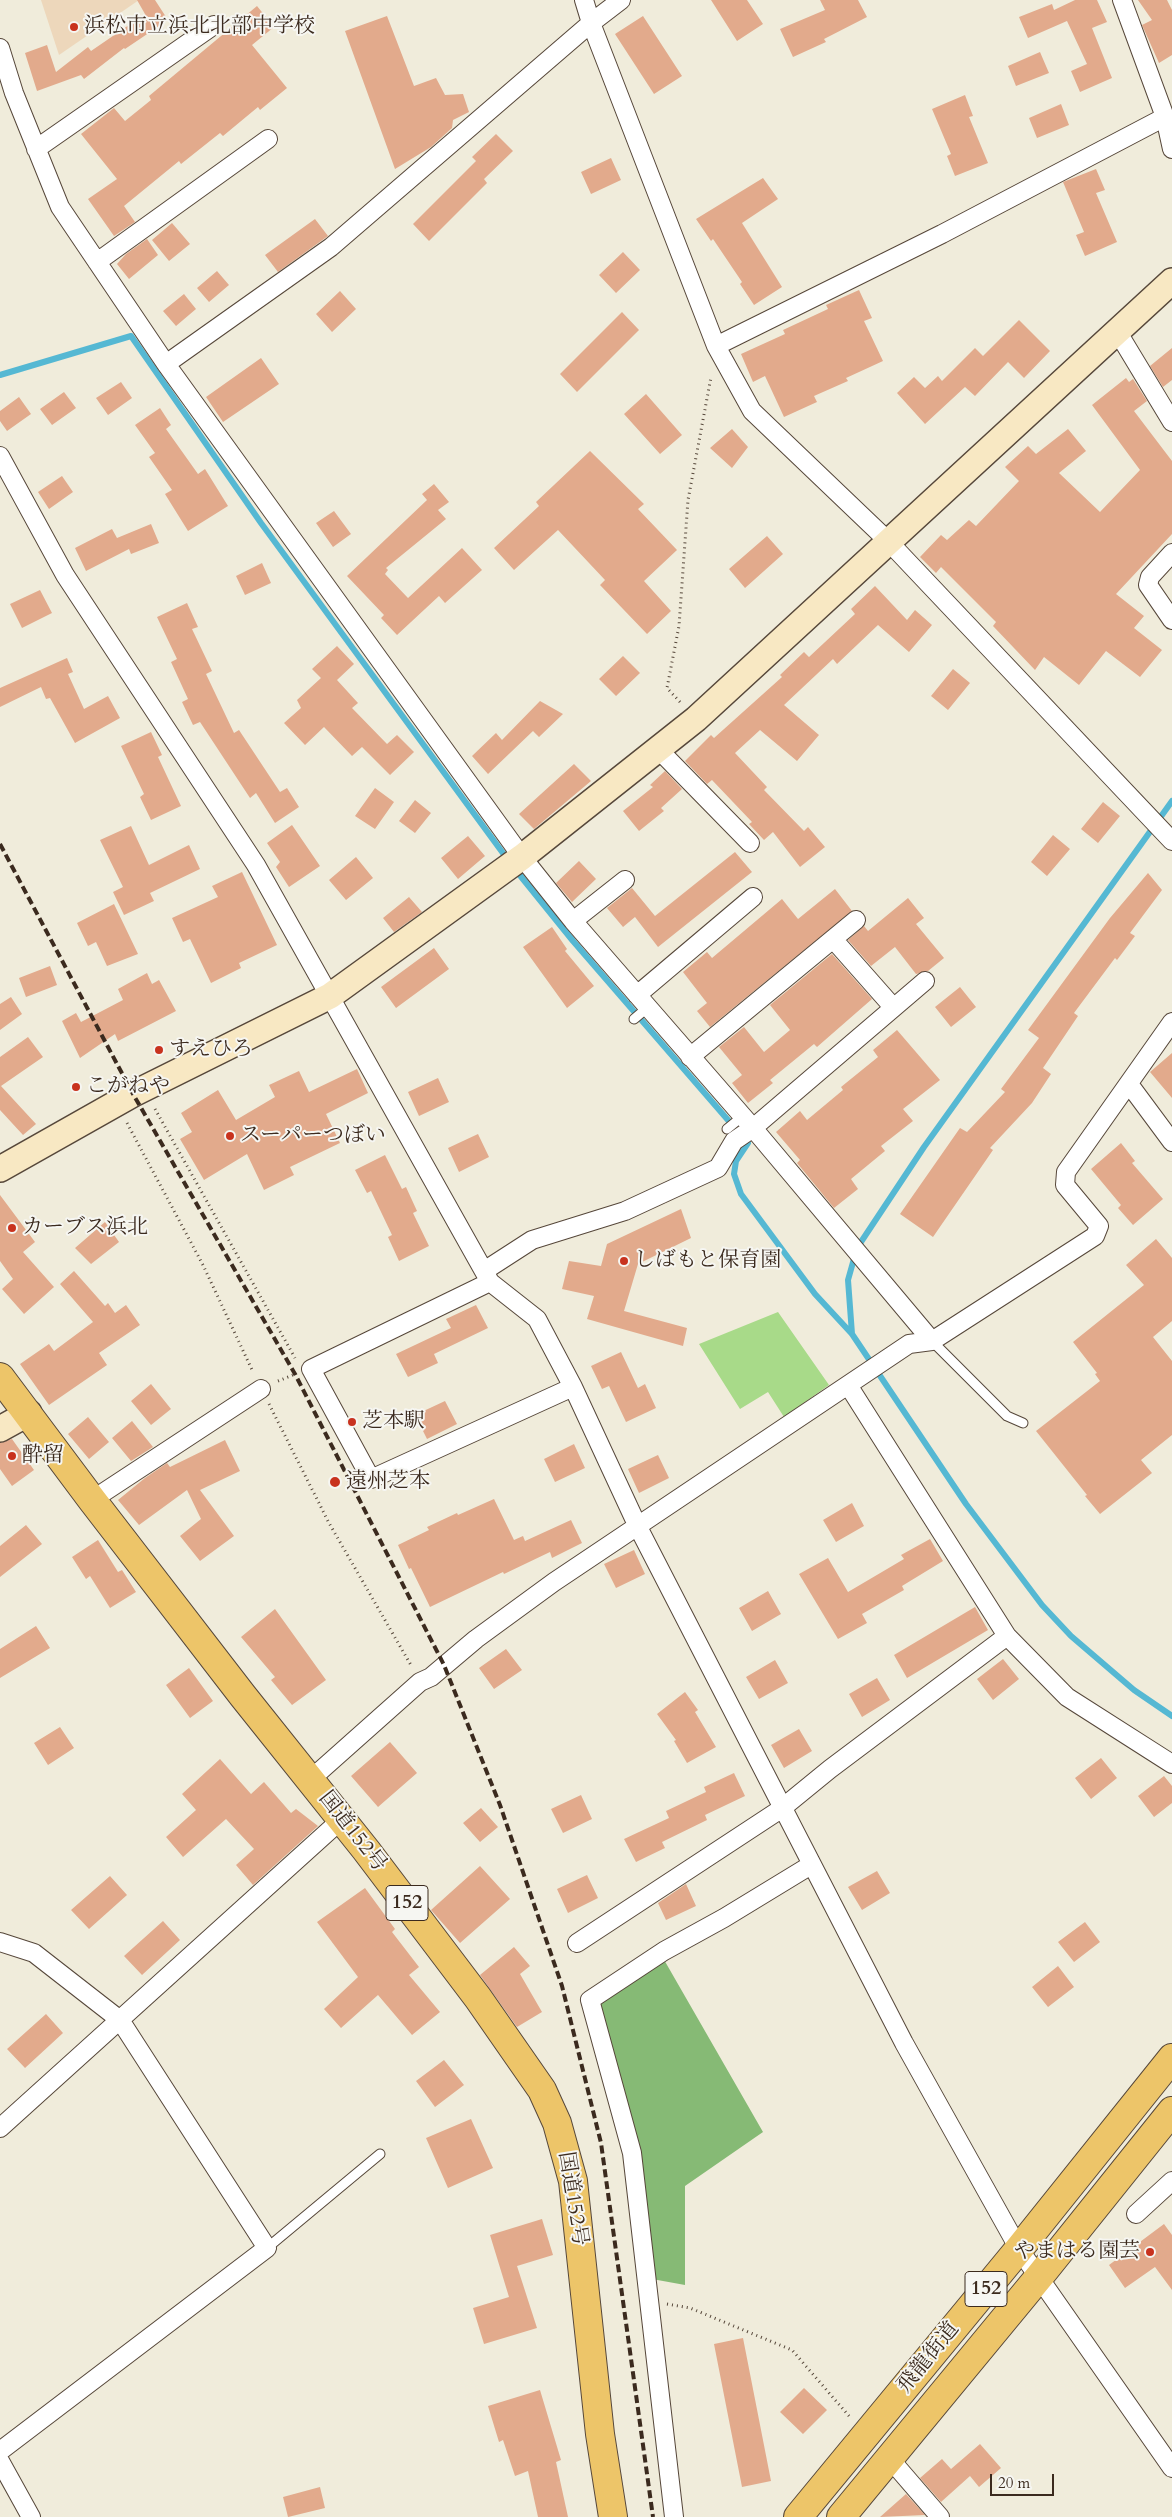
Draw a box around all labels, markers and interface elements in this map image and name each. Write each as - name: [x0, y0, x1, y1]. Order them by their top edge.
- place label: 浜松市立浜北北部中学校: [84, 14, 315, 40]
- marker: 浜松市立浜北北部中学校: [68, 21, 80, 33]
- place label: すえひろ: [169, 1037, 253, 1063]
- marker: すえひろ: [153, 1044, 165, 1056]
- place label: こがねや: [86, 1074, 170, 1100]
- marker: こがねや: [70, 1081, 82, 1093]
- place label: スーパーつぼい: [240, 1123, 386, 1149]
- marker: スーパーつぼい: [224, 1130, 236, 1142]
- place label: カーブス浜北: [22, 1215, 148, 1241]
- marker: カーブス浜北: [6, 1222, 18, 1234]
- place label: しばもと保育園: [634, 1248, 781, 1274]
- marker: しばもと保育園: [618, 1255, 630, 1267]
- place label: 芝本駅: [362, 1409, 425, 1435]
- marker: 芝本駅: [346, 1416, 358, 1428]
- place label: 酔留: [22, 1443, 64, 1469]
- marker: 酔留: [6, 1450, 18, 1462]
- place label: 遠州芝本: [346, 1469, 430, 1495]
- marker: 遠州芝本: [328, 1475, 342, 1489]
- street label: 国道152号: [313, 1787, 391, 1877]
- road number: 152: [386, 1886, 428, 1920]
- street label: 国道152号: [552, 2150, 592, 2248]
- place label: やまはる園芸: [1014, 2239, 1140, 2265]
- marker: やまはる園芸: [1144, 2246, 1156, 2258]
- road number: 152: [965, 2272, 1007, 2306]
- street label: 飛龍街道: [893, 2317, 965, 2399]
- scale bar: [992, 2464, 1056, 2496]
- text: 20 m: [998, 2473, 1030, 2493]

